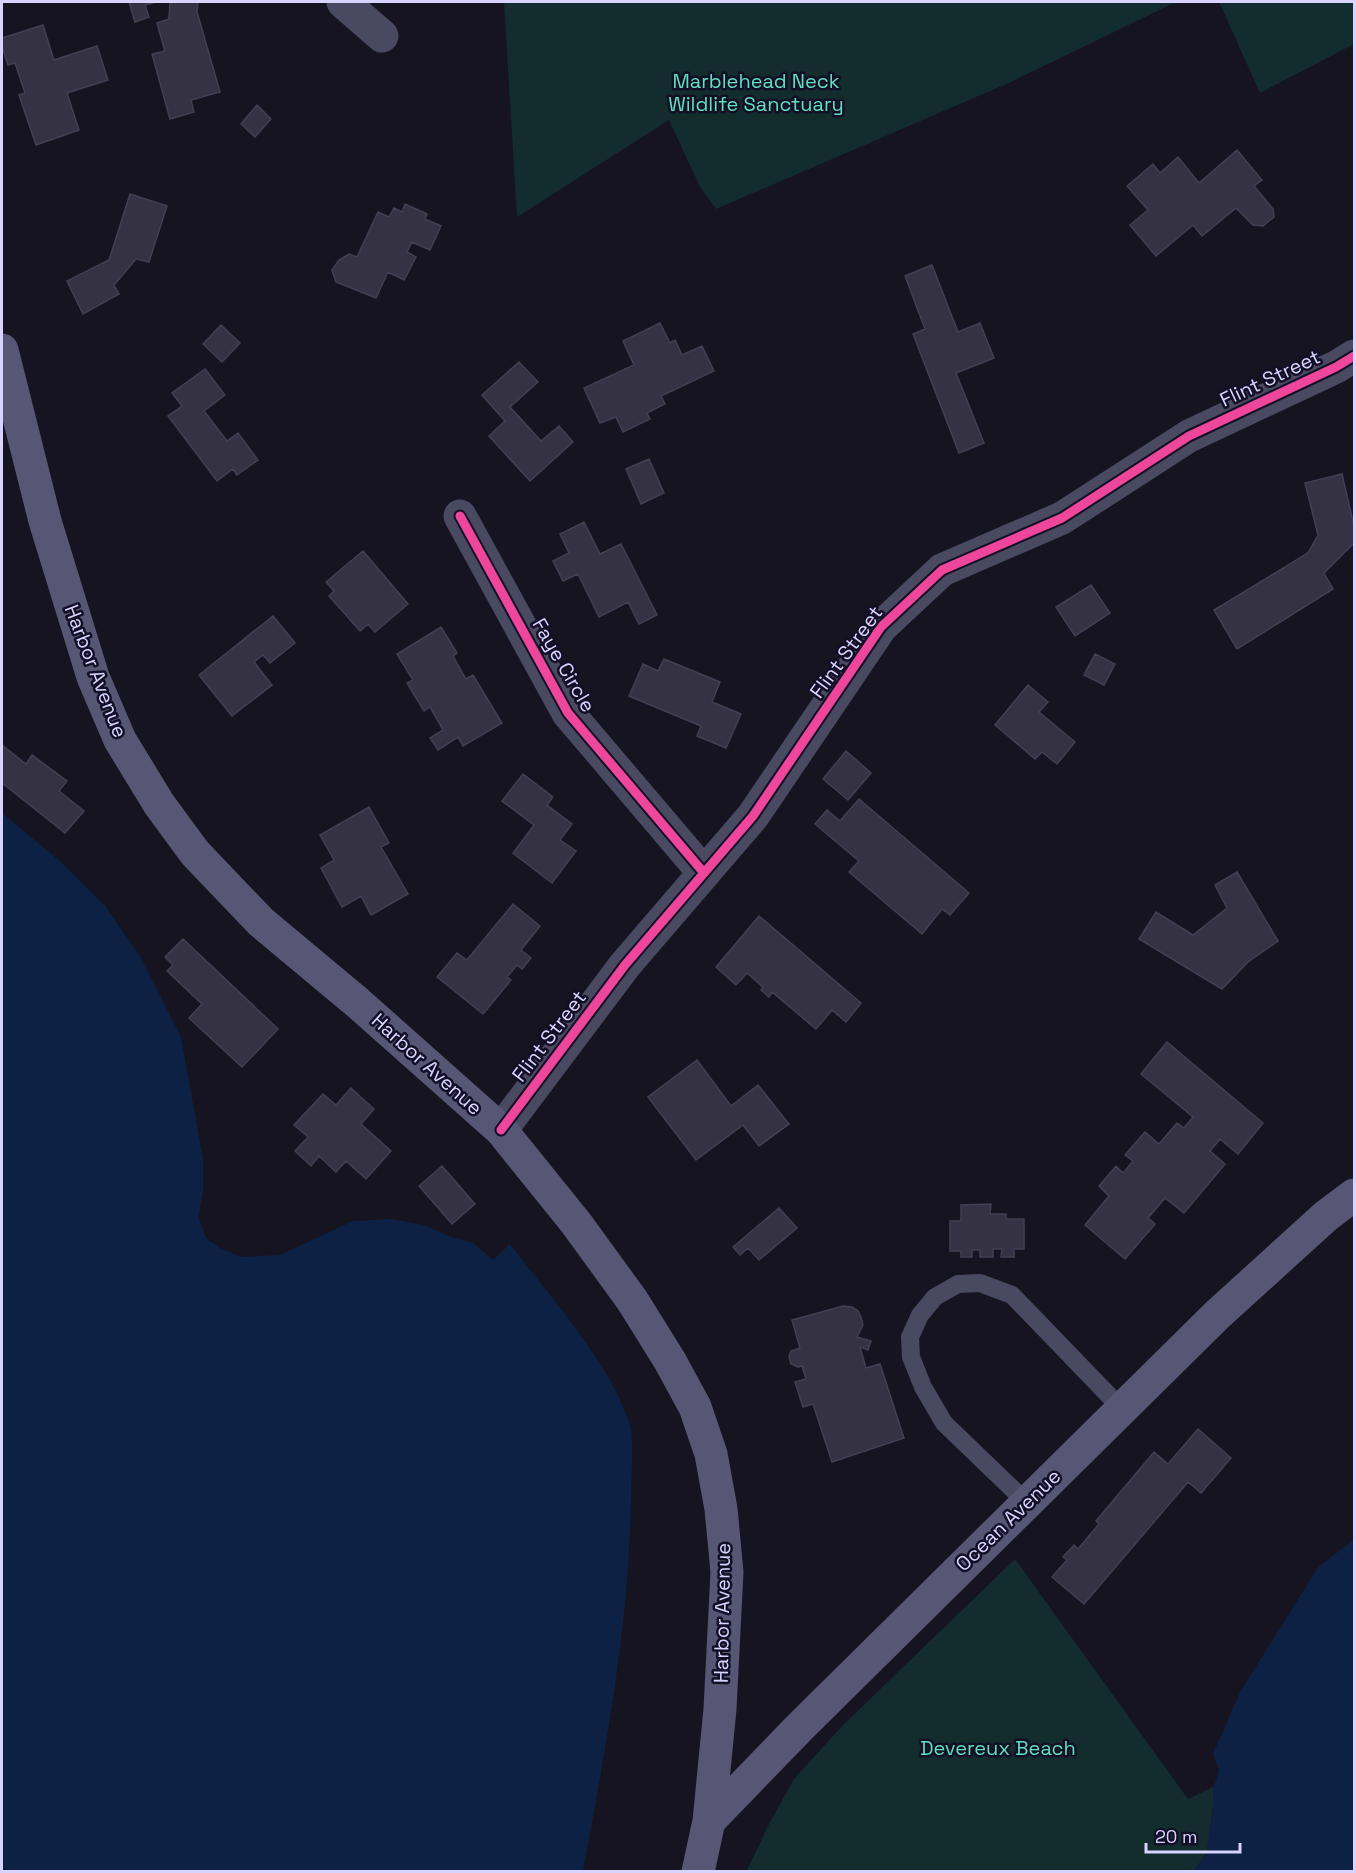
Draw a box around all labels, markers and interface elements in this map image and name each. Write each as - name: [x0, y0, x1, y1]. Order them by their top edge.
- park label: Marblehead Neck Wildlife Sanctuary: [668, 68, 844, 117]
- street label: Flint Street: [1216, 343, 1324, 413]
- street label: Harbor Avenue: [59, 601, 133, 741]
- street label: Flint Street: [804, 601, 888, 703]
- street label: Faye Circle: [527, 613, 601, 717]
- street label: Flint Street: [506, 985, 592, 1087]
- street label: Harbor Avenue: [366, 1007, 488, 1121]
- street label: Ocean Avenue: [950, 1463, 1066, 1577]
- street label: Harbor Avenue: [708, 1543, 736, 1683]
- park label: Devereux Beach: [920, 1735, 1076, 1761]
- scale bar: [1146, 1816, 1240, 1854]
- text: 20 m: [1155, 1825, 1198, 1848]

